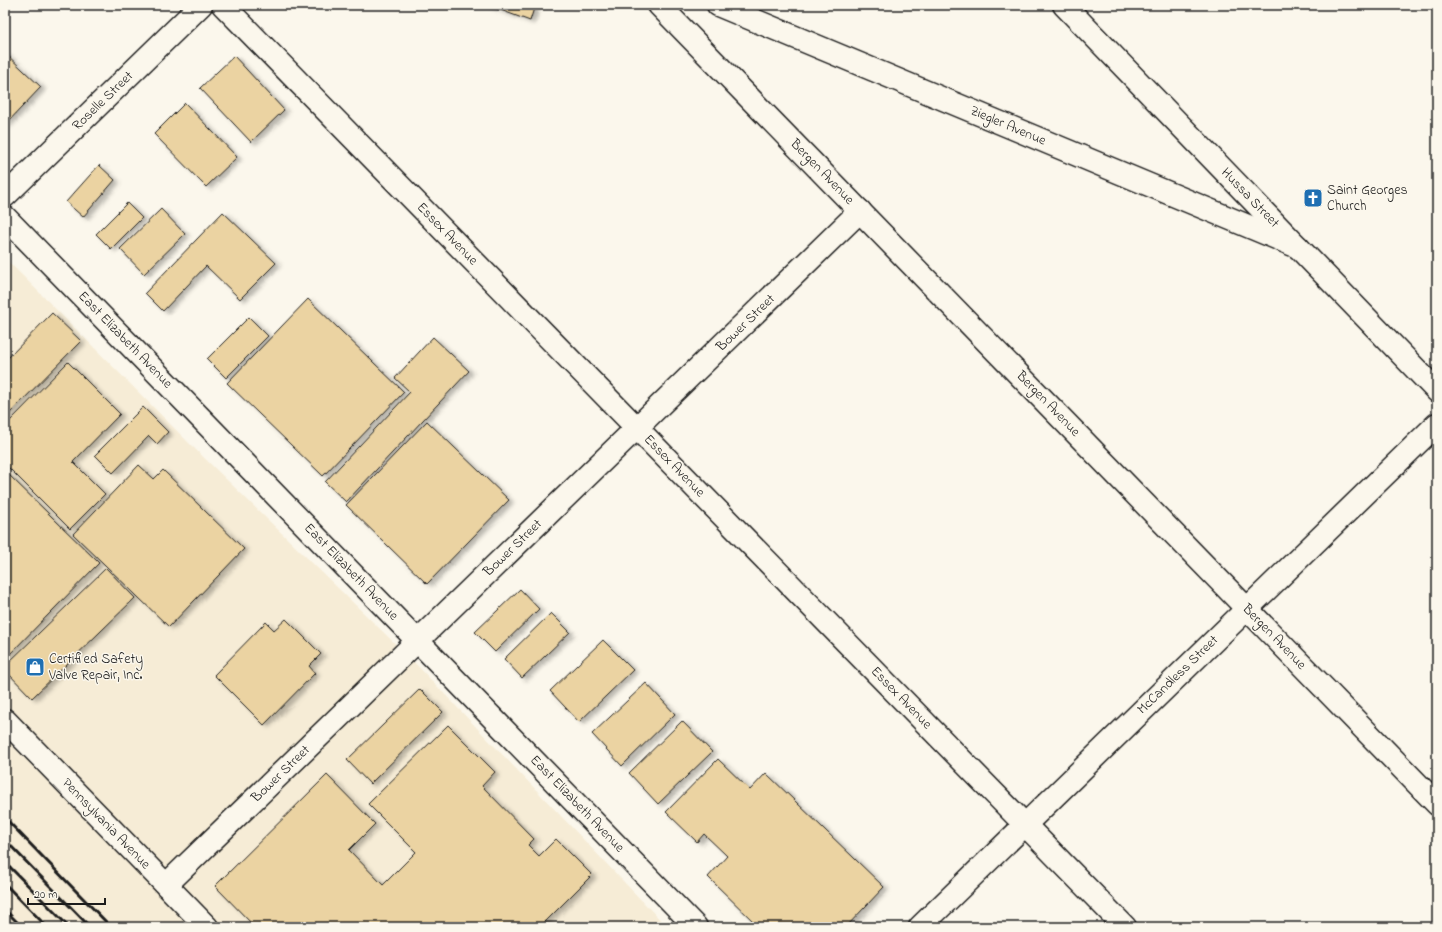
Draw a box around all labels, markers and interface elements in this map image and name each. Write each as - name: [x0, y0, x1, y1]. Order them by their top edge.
- street label: Roselle Street: [68, 66, 139, 136]
- street label: Ziegler Avenue: [966, 101, 1050, 153]
- street label: Bergen Avenue: [784, 133, 860, 211]
- street label: Hussa Street: [1216, 163, 1284, 233]
- place label: Saint Georges Church: [1327, 180, 1408, 217]
- church icon: Saint Georges Church: [1302, 187, 1324, 209]
- street label: Essex Avenue: [411, 198, 483, 271]
- street label: East Elizabeth Avenue: [73, 286, 178, 394]
- street label: Bower Street: [711, 289, 781, 357]
- street label: Bergen Avenue: [1010, 365, 1086, 443]
- street label: Essex Avenue: [638, 430, 710, 503]
- street label: Bower Street: [478, 514, 548, 582]
- street label: East Elizabeth Avenue: [299, 518, 404, 626]
- street label: Bergen Avenue: [1236, 598, 1312, 676]
- street label: McCandless Street: [1132, 630, 1224, 720]
- place label: Certified Safety Valve Repair, Inc.: [48, 649, 143, 686]
- shop icon: Certified Safety Valve Repair, Inc.: [24, 656, 46, 678]
- street label: Essex Avenue: [865, 662, 937, 735]
- street label: Bower Street: [246, 740, 316, 808]
- street label: East Elizabeth Avenue: [525, 750, 630, 858]
- street label: Pennsylvania Avenue: [56, 774, 156, 876]
- scale bar: [28, 880, 105, 906]
- text: 20 m: [34, 886, 57, 904]

